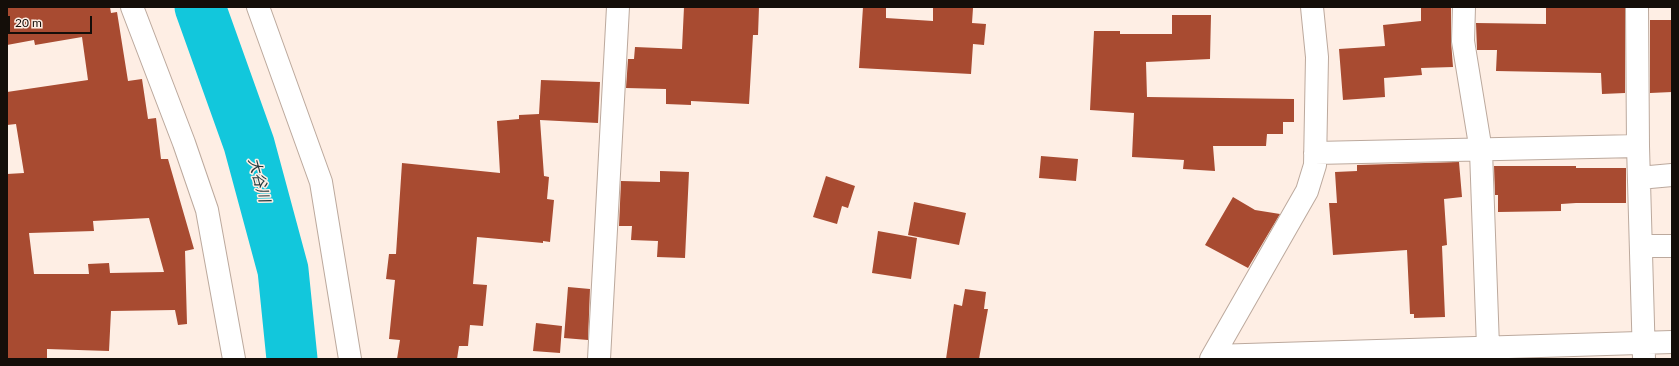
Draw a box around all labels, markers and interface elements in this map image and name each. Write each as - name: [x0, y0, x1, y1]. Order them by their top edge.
- scale bar: [10, 8, 94, 34]
- text: 20 m: [15, 15, 42, 30]
- water label: 大谷川: [244, 156, 274, 204]

